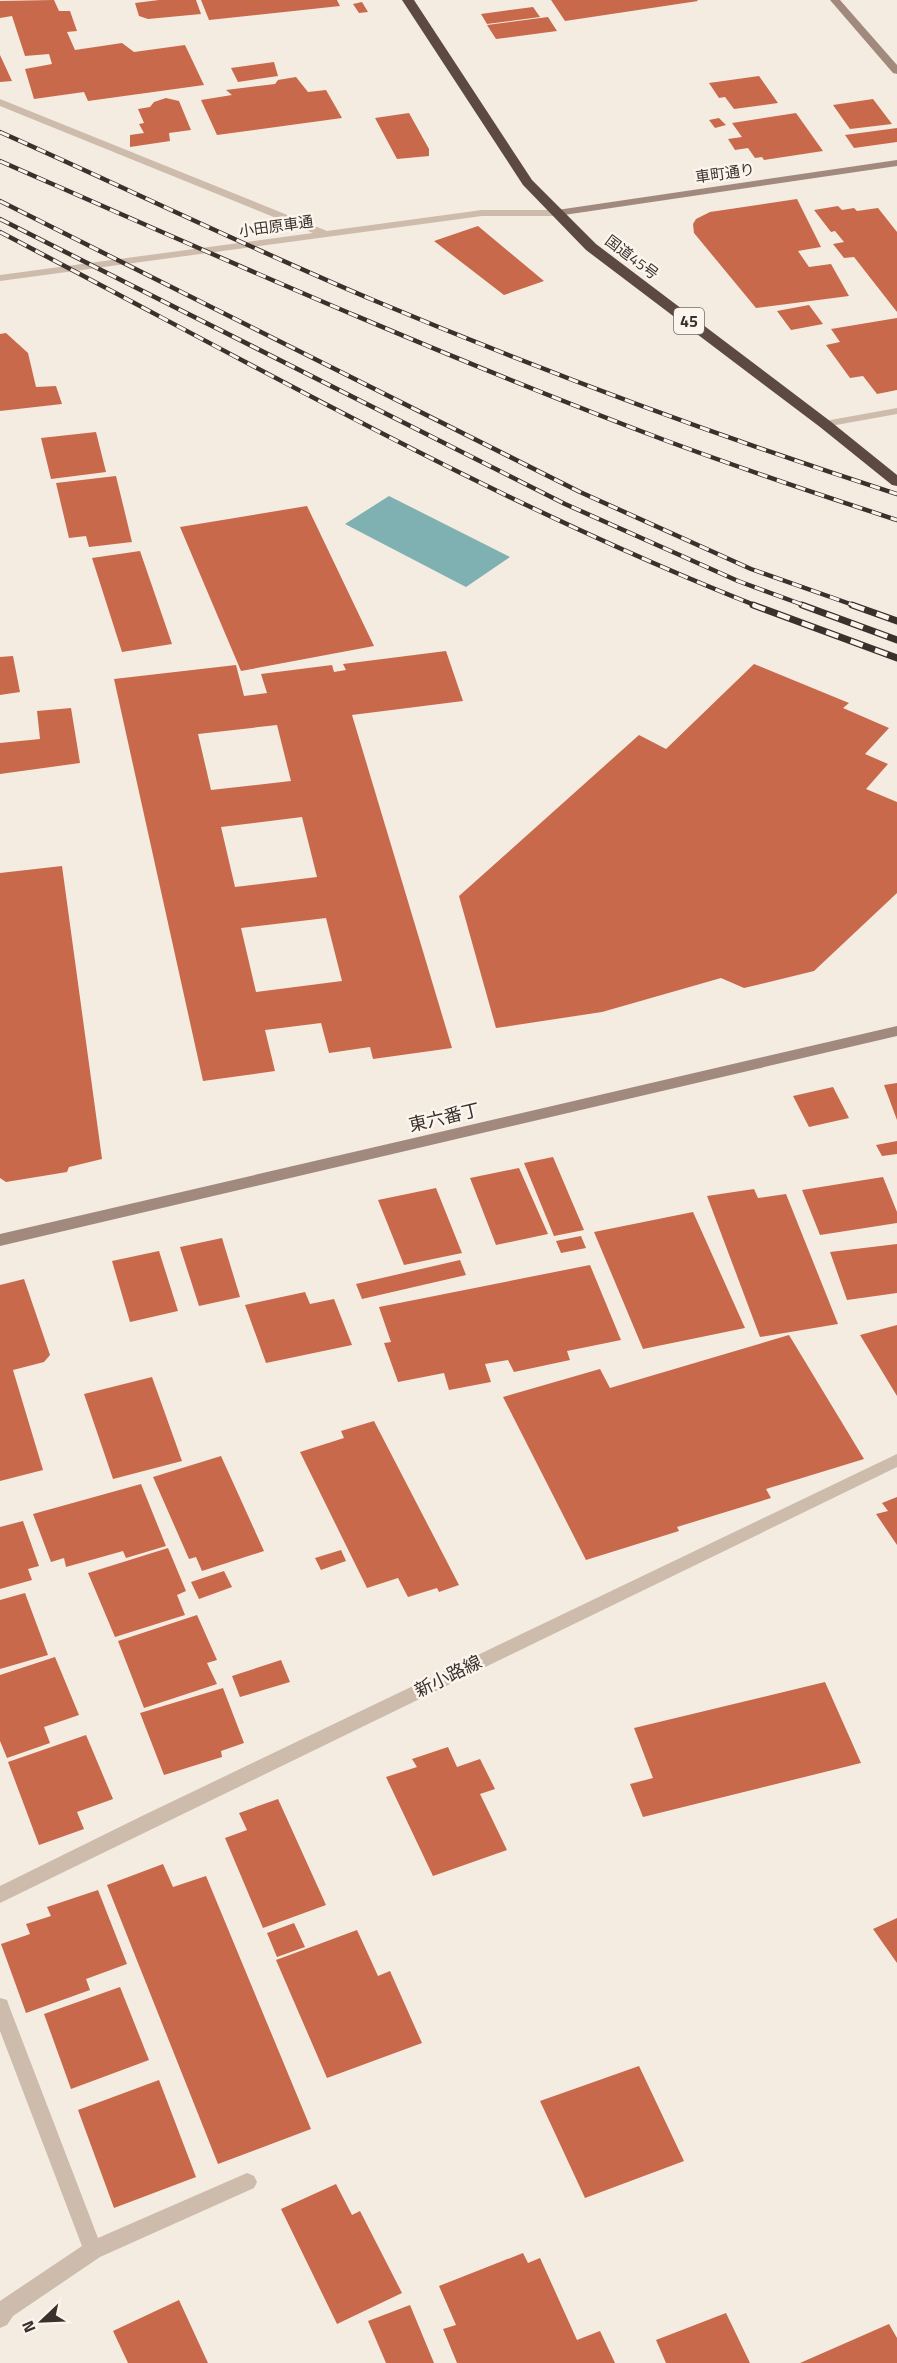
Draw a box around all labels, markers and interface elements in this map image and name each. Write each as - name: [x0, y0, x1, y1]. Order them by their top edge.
- street label: 車町通り: [694, 157, 756, 189]
- street label: 小田原車通: [237, 209, 315, 243]
- street label: 国道45号: [600, 229, 664, 285]
- road number: 45: [674, 308, 704, 334]
- street label: 東六番丁: [406, 1096, 482, 1138]
- street label: 新小路線: [410, 1648, 486, 1704]
- north arrow: [12, 2291, 72, 2351]
- text: N: [15, 2317, 41, 2337]

